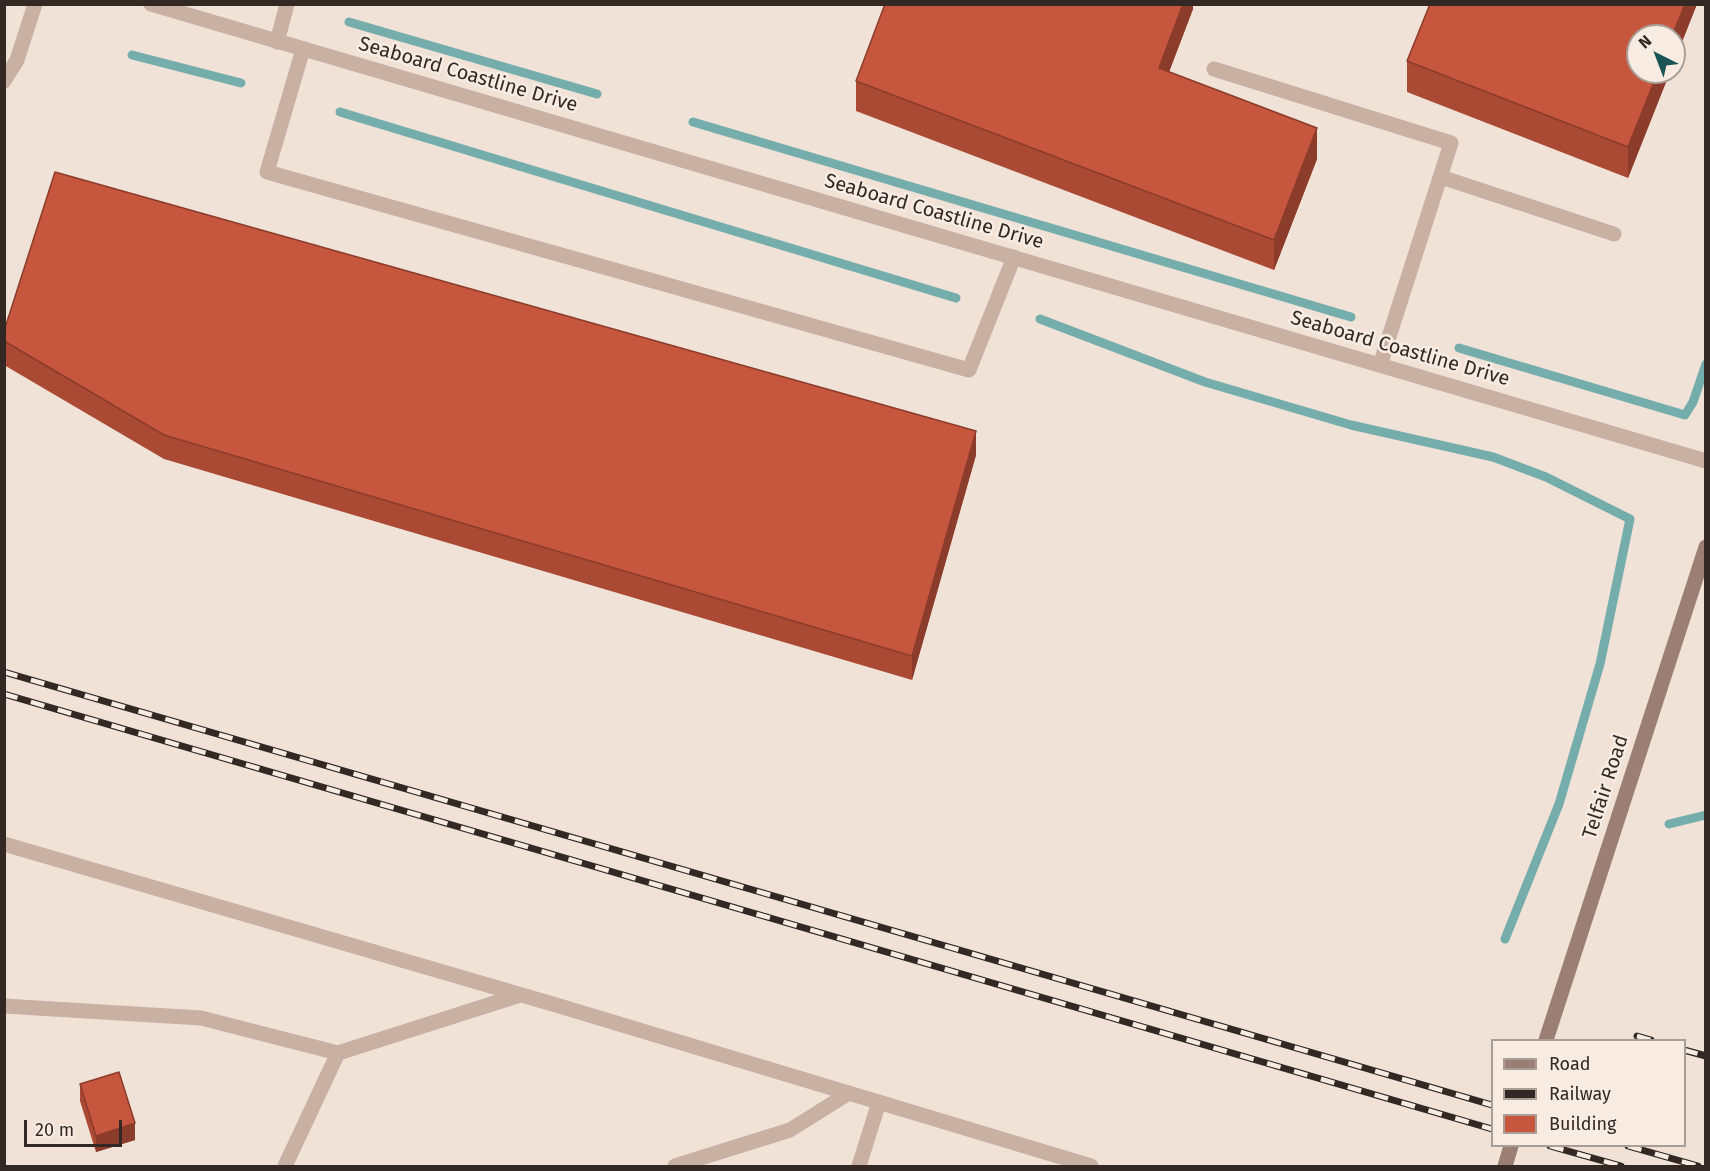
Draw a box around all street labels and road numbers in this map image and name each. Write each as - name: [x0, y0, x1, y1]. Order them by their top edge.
- street label: Seaboard Coastline Drive: [356, 32, 580, 118]
- street label: Seaboard Coastline Drive: [822, 169, 1046, 255]
- street label: Seaboard Coastline Drive: [1288, 306, 1512, 392]
- street label: Telfair Road: [1578, 732, 1634, 842]

